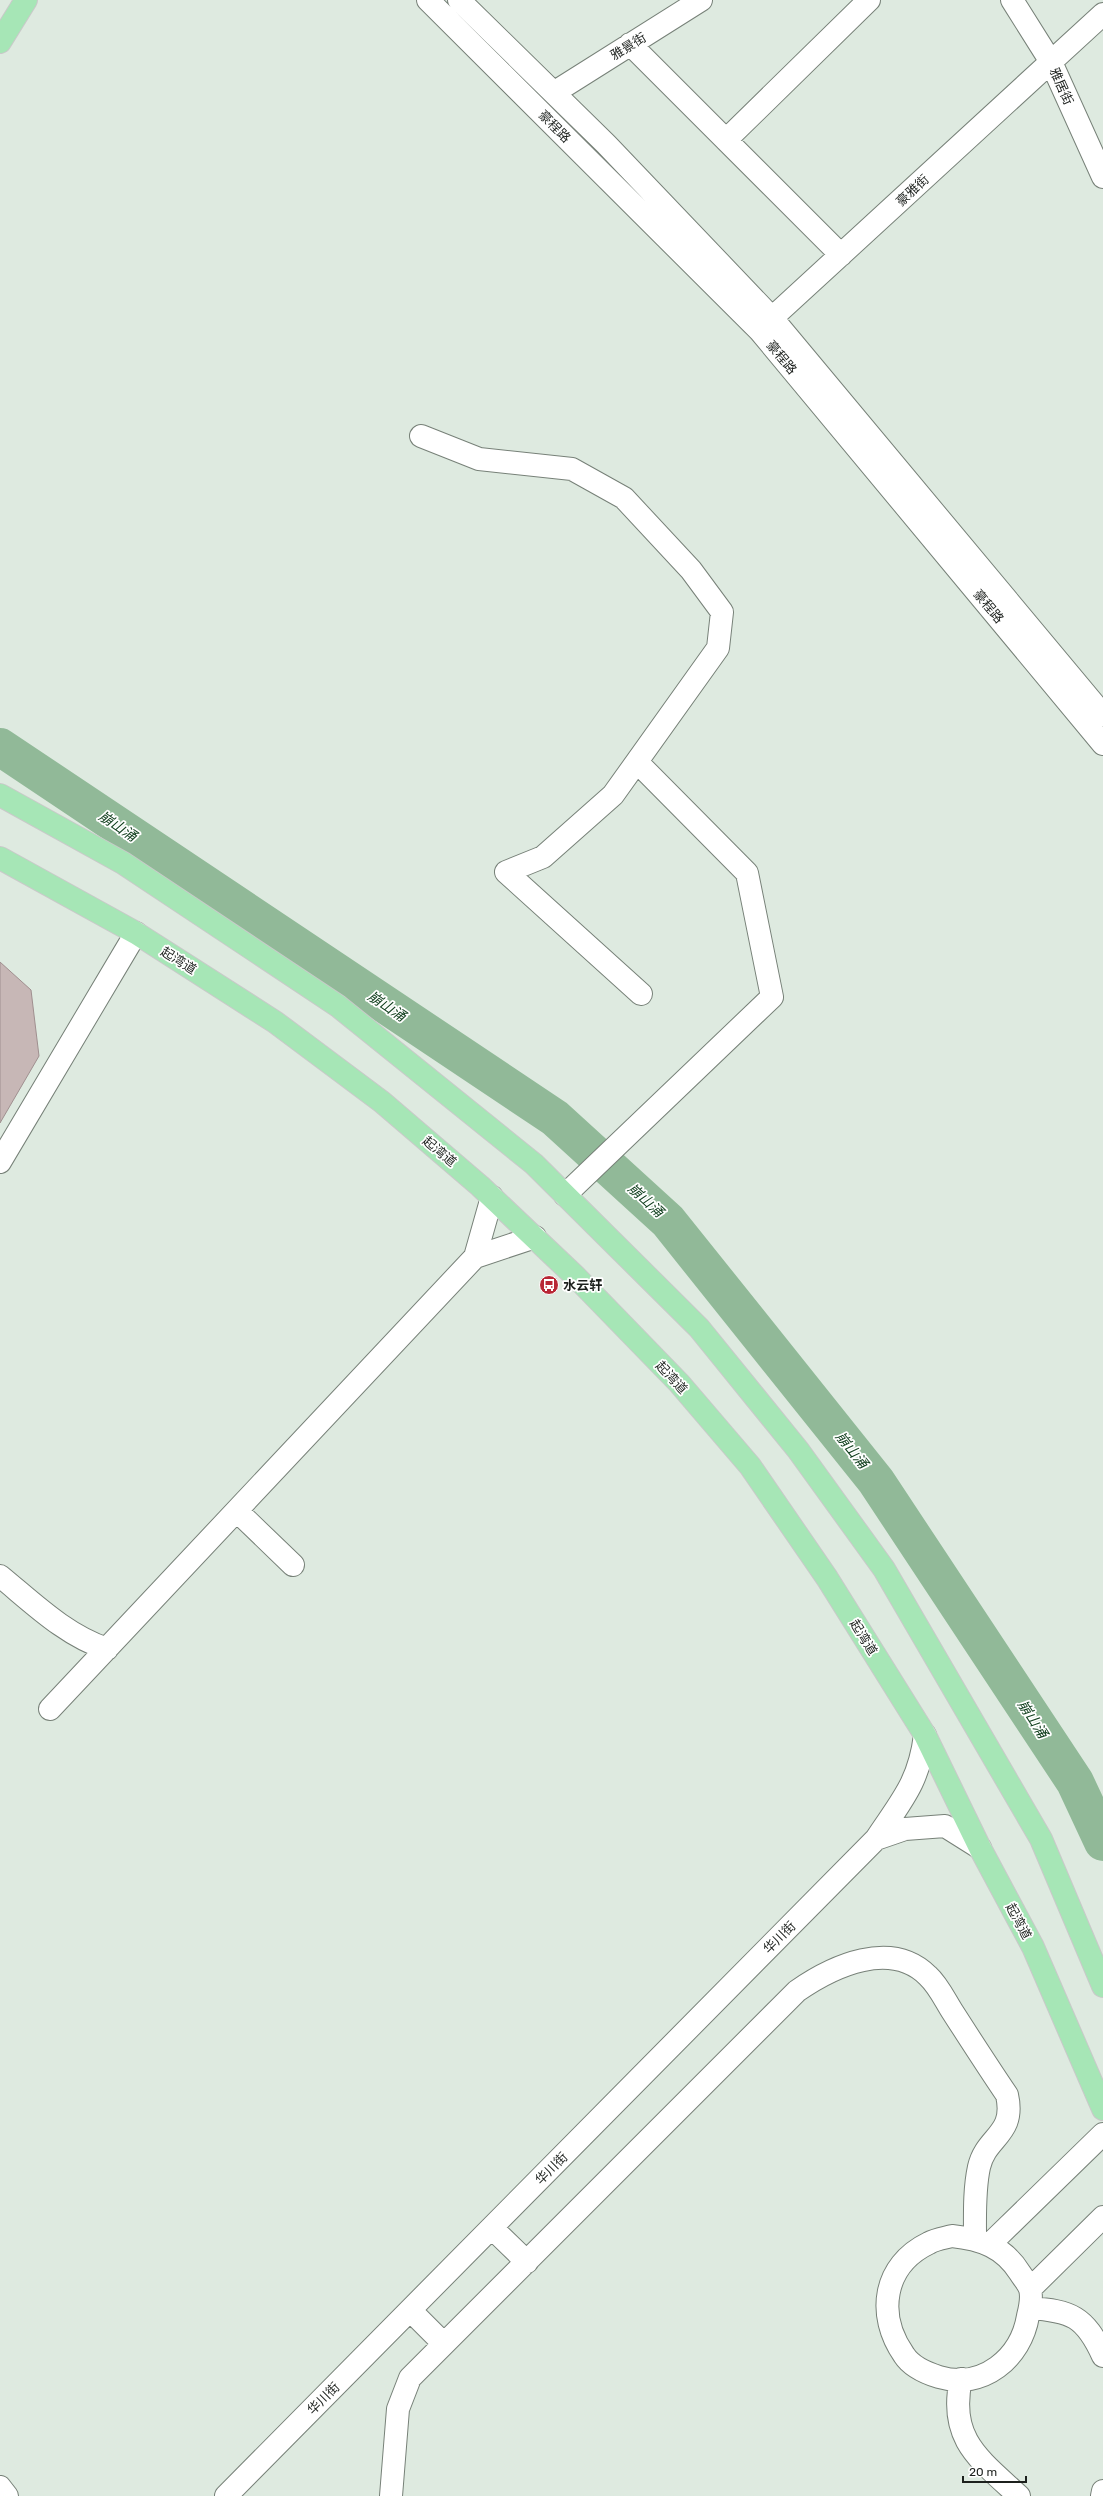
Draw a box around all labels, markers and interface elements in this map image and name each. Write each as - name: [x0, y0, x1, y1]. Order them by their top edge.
- street label: 雅景街: [608, 30, 649, 63]
- street label: 雅居街: [1047, 65, 1076, 107]
- street label: 豪程路: [536, 107, 574, 145]
- street label: 豪雅街: [893, 172, 932, 209]
- street label: 豪程路: [763, 338, 800, 377]
- street label: 豪程路: [970, 587, 1007, 626]
- water label: 崩山涌: [96, 808, 142, 846]
- street label: 起湾道: [158, 944, 199, 977]
- water label: 崩山涌: [365, 988, 411, 1026]
- street label: 起湾道: [420, 1133, 459, 1170]
- water label: 崩山涌: [624, 1180, 668, 1222]
- bus stop icon: 水云轩: [538, 1274, 560, 1296]
- place label: 水云轩: [563, 1278, 602, 1293]
- street label: 起湾道: [653, 1358, 690, 1397]
- water label: 崩山涌: [832, 1429, 873, 1474]
- street label: 起湾道: [847, 1617, 880, 1658]
- water label: 崩山涌: [1014, 1697, 1052, 1743]
- street label: 起湾道: [1003, 1900, 1034, 1942]
- street label: 华川街: [760, 1918, 798, 1956]
- street label: 华川街: [532, 2149, 570, 2187]
- street label: 华川街: [304, 2379, 342, 2417]
- scale bar: [963, 2458, 1026, 2484]
- text: 20 m: [969, 2465, 997, 2479]

